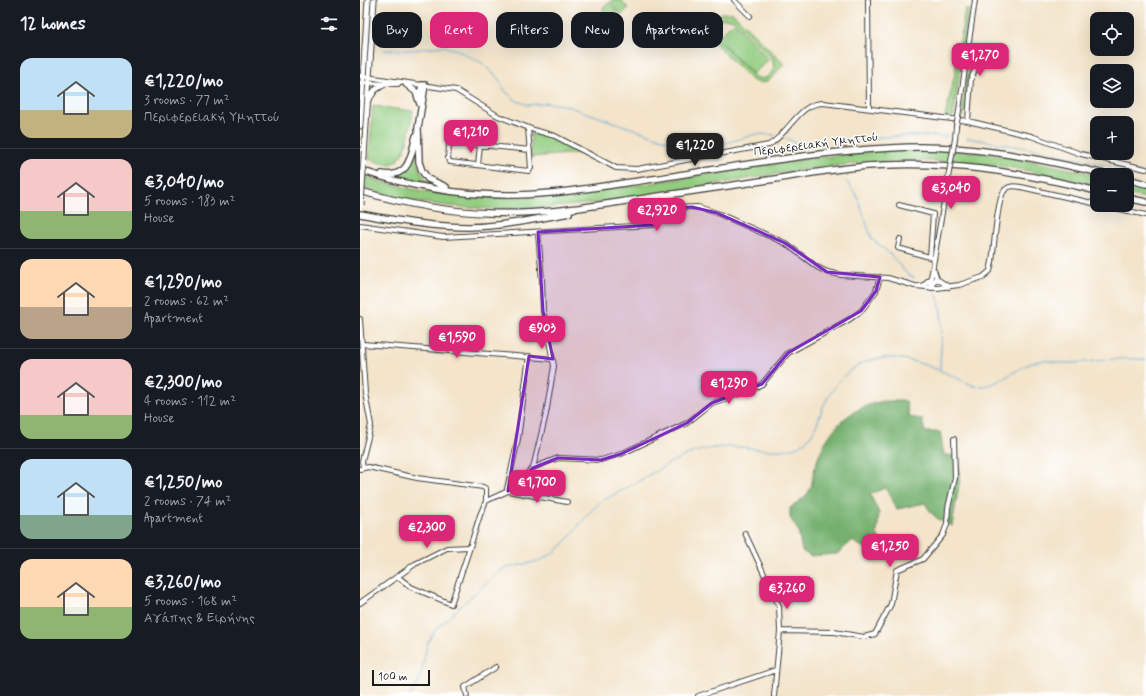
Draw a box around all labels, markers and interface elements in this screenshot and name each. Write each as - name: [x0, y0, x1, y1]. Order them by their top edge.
- chip: Buy: [372, 12, 422, 48]
- chip: Rent: [430, 12, 488, 48]
- chip: Filters: [496, 12, 563, 48]
- chip: New: [571, 12, 624, 48]
- chip: Apartment: [632, 12, 723, 48]
- map controls: [1090, 12, 1134, 212]
- button: locate: [1090, 12, 1134, 56]
- text: 12 homes: [20, 13, 86, 35]
- icon: filters: [318, 13, 340, 35]
- pin: €1,270: [947, 43, 1013, 77]
- text: €1,270: [961, 47, 999, 64]
- button: layers: [1090, 64, 1134, 108]
- text: €1,220/mo: [144, 70, 223, 92]
- icon: home: [52, 74, 100, 122]
- text: 3 rooms · 77 m²: [144, 92, 230, 109]
- text: Περιφερειακή Υμηττού: [144, 109, 279, 126]
- button: +: [1090, 116, 1134, 160]
- pin: €1,210: [438, 120, 504, 154]
- text: €1,210: [453, 124, 489, 141]
- street label: Περιφερειακή Υμηττού: [753, 129, 879, 161]
- pin: €1,220: [662, 133, 728, 167]
- text: €1,220: [675, 137, 715, 154]
- button: −: [1090, 168, 1134, 212]
- text: €3,040/mo: [144, 171, 224, 193]
- icon: home: [52, 175, 100, 223]
- pin: €3,040: [918, 176, 984, 210]
- text: €3,040: [931, 180, 971, 197]
- text: 5 rooms · 183 m²: [144, 193, 235, 210]
- pin: €2,920: [624, 198, 690, 232]
- text: €2,920: [637, 202, 677, 219]
- text: House: [144, 210, 175, 227]
- text: €1,290/mo: [144, 271, 222, 293]
- icon: home: [52, 275, 100, 323]
- text: 2 rooms · 62 m²: [144, 293, 229, 310]
- text: Apartment: [144, 310, 203, 327]
- pin: €903: [518, 316, 566, 350]
- text: €903: [528, 320, 556, 337]
- pin: €1,590: [424, 325, 490, 359]
- text: €1,590: [438, 329, 476, 346]
- text: €2,300/mo: [144, 371, 222, 393]
- pin: €1,290: [696, 371, 762, 405]
- icon: home: [52, 375, 100, 423]
- text: €1,290: [710, 375, 748, 392]
- text: 4 rooms · 112 m²: [144, 393, 236, 410]
- text: House: [144, 410, 175, 427]
- pin: €1,700: [504, 470, 570, 504]
- text: €1,250/mo: [144, 471, 223, 493]
- text: €1,700: [518, 474, 556, 491]
- icon: home: [52, 475, 100, 523]
- text: 2 rooms · 74 m²: [144, 493, 231, 510]
- text: Apartment: [144, 510, 203, 527]
- pin: €2,300: [394, 515, 460, 549]
- text: €2,300: [408, 519, 446, 536]
- pin: €1,250: [857, 534, 923, 568]
- text: €1,250: [871, 538, 909, 555]
- text: €3,260/mo: [144, 571, 221, 593]
- icon: home: [52, 575, 100, 623]
- pin: €3,260: [754, 576, 820, 610]
- text: €3,260: [768, 580, 806, 597]
- text: 5 rooms · 168 m²: [144, 593, 237, 610]
- text: Αγάπης & Ειρήνης: [144, 610, 255, 627]
- scale bar: [372, 668, 430, 687]
- text: 100 m: [378, 670, 408, 684]

